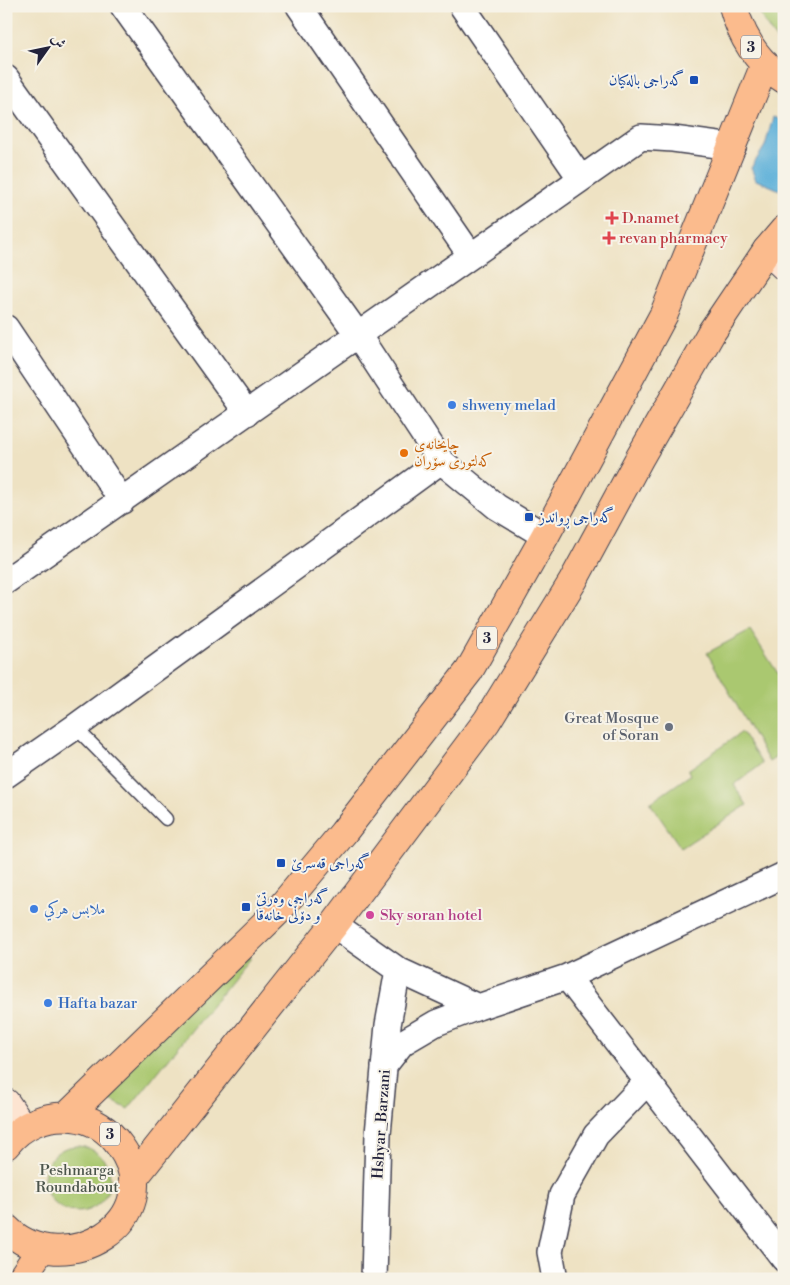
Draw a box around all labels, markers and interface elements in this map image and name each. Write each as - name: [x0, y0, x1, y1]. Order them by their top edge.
- north arrow: [22, 22, 72, 72]
- text: ش: [47, 31, 69, 52]
- road number: 3: [741, 36, 761, 58]
- place label: گەراجی بالەکیان: [609, 69, 684, 90]
- marker: گەراجی بالەکیان: [688, 74, 700, 86]
- place label: D.namet: [622, 209, 680, 228]
- marker: D.namet: [606, 212, 618, 224]
- place label: revan pharmacy: [619, 229, 728, 248]
- marker: revan pharmacy: [603, 232, 615, 244]
- place label: shweny melad: [462, 396, 556, 415]
- marker: shweny melad: [446, 399, 458, 411]
- place label: چایخانەی کەلتوری سۆران: [414, 435, 493, 471]
- marker: چایخانەی کەلتوری سۆران: [398, 447, 410, 459]
- place label: گەراجی ڕواندز: [537, 506, 614, 529]
- marker: گەراجی ڕواندز: [523, 511, 535, 523]
- road number: 3: [477, 626, 497, 650]
- place label: Great Mosque of Soran: [564, 709, 659, 745]
- marker: Great Mosque of Soran: [663, 721, 675, 733]
- place label: گەراجی قەسرێ: [291, 852, 370, 873]
- marker: گەراجی قەسرێ: [275, 857, 287, 869]
- place label: گەراجی وەرتێ و دۆڵی خانەقا: [256, 887, 328, 925]
- place label: ملابس هركي: [44, 899, 105, 921]
- marker: گەراجی وەرتێ و دۆڵی خانەقا: [240, 901, 252, 913]
- marker: ملابس هركي: [28, 903, 40, 915]
- place label: Sky soran hotel: [380, 906, 483, 925]
- marker: Sky soran hotel: [364, 909, 376, 921]
- place label: Hafta bazar: [58, 994, 138, 1013]
- marker: Hafta bazar: [42, 997, 54, 1009]
- street label: Hshyar_Barzani: [368, 1068, 395, 1180]
- road number: 3: [100, 1122, 120, 1146]
- park label: Peshmarga Roundabout: [35, 1161, 119, 1197]

